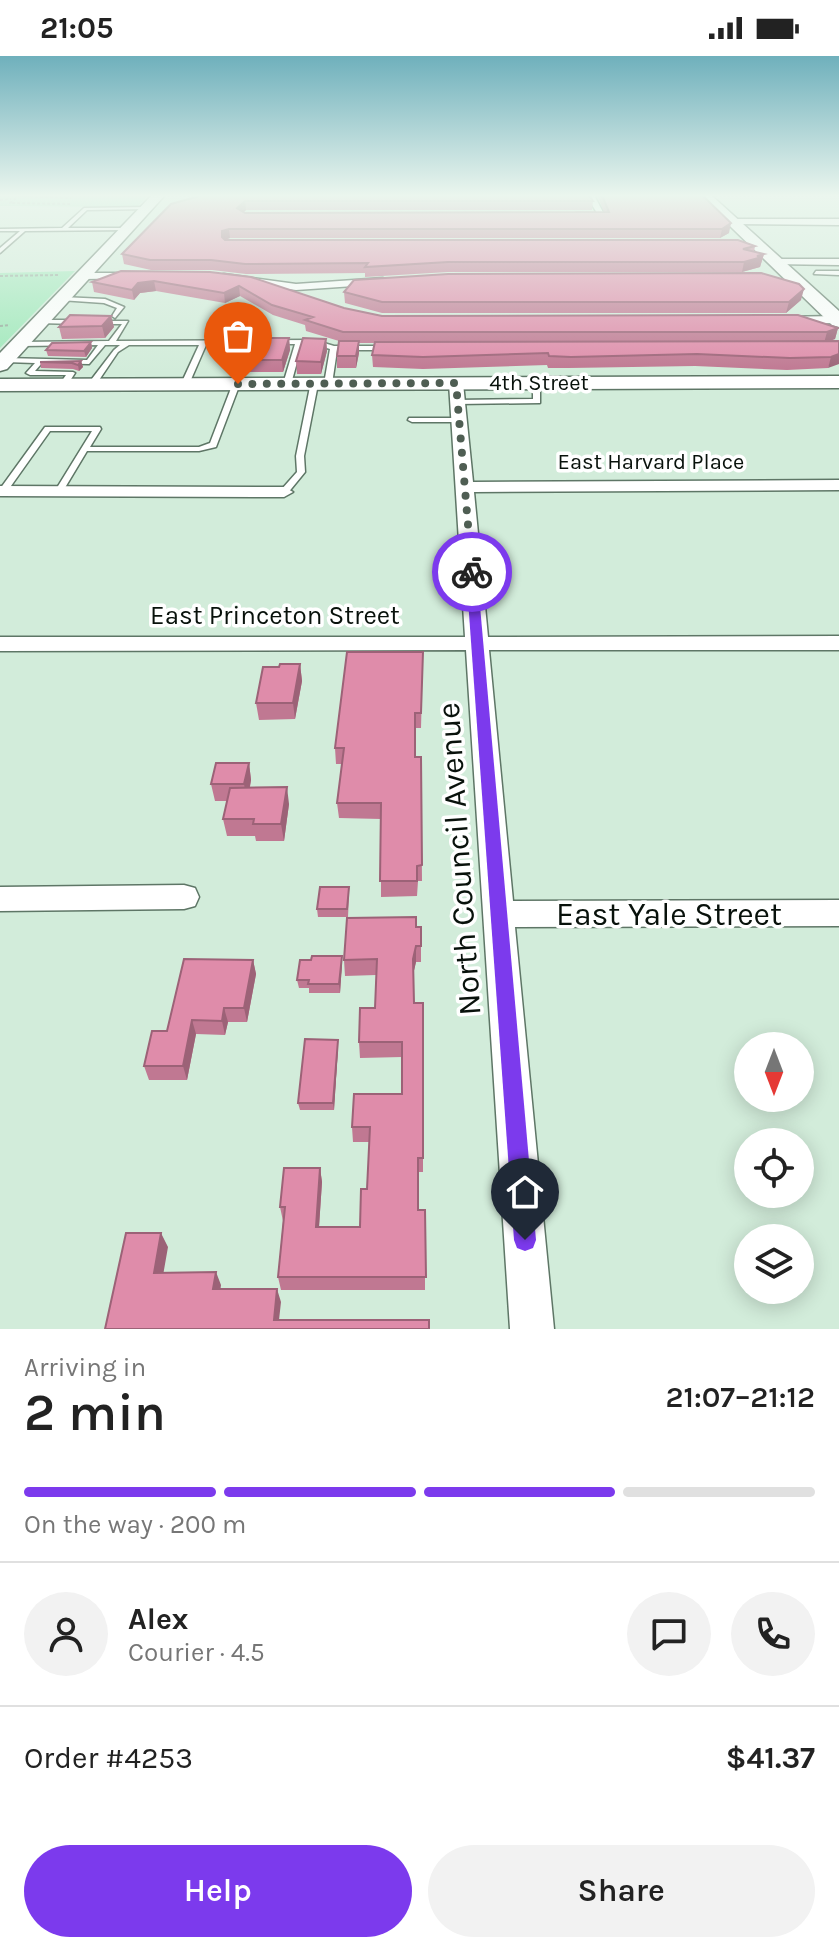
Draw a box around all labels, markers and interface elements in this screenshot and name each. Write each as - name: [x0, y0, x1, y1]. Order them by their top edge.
- text: 21:05: [40, 10, 113, 46]
- pin: [204, 302, 272, 384]
- icon: bag: [216, 314, 260, 358]
- street label: 4th Street: [489, 370, 589, 396]
- street label: East Harvard Place: [558, 449, 744, 475]
- courier: [432, 532, 512, 612]
- icon: bike: [450, 550, 494, 594]
- street label: East Princeton Street: [150, 600, 400, 631]
- street label: North Council Avenue: [430, 701, 488, 1017]
- street label: East Yale Street: [556, 896, 782, 933]
- north arrow: [734, 1032, 814, 1112]
- map controls: [734, 1032, 814, 1304]
- button: locate: [734, 1128, 814, 1208]
- pin: [491, 1158, 559, 1240]
- icon: home: [503, 1170, 547, 1214]
- button: layers: [734, 1224, 814, 1304]
- text: Arriving in: [24, 1352, 146, 1383]
- text: 21:07–21:12: [666, 1379, 815, 1415]
- text: 2 min: [24, 1382, 166, 1443]
- text: On the way · 200 m: [24, 1509, 246, 1540]
- button: person: [24, 1592, 108, 1676]
- button: chat: [627, 1592, 711, 1676]
- button: phone: [731, 1592, 815, 1676]
- text: Alex: [128, 1601, 188, 1637]
- text: Courier · 4.5: [128, 1637, 265, 1668]
- text: Order #4253: [24, 1740, 193, 1776]
- text: $41.37: [726, 1740, 815, 1776]
- button: Help: [24, 1845, 412, 1937]
- button: Share: [428, 1845, 815, 1937]

